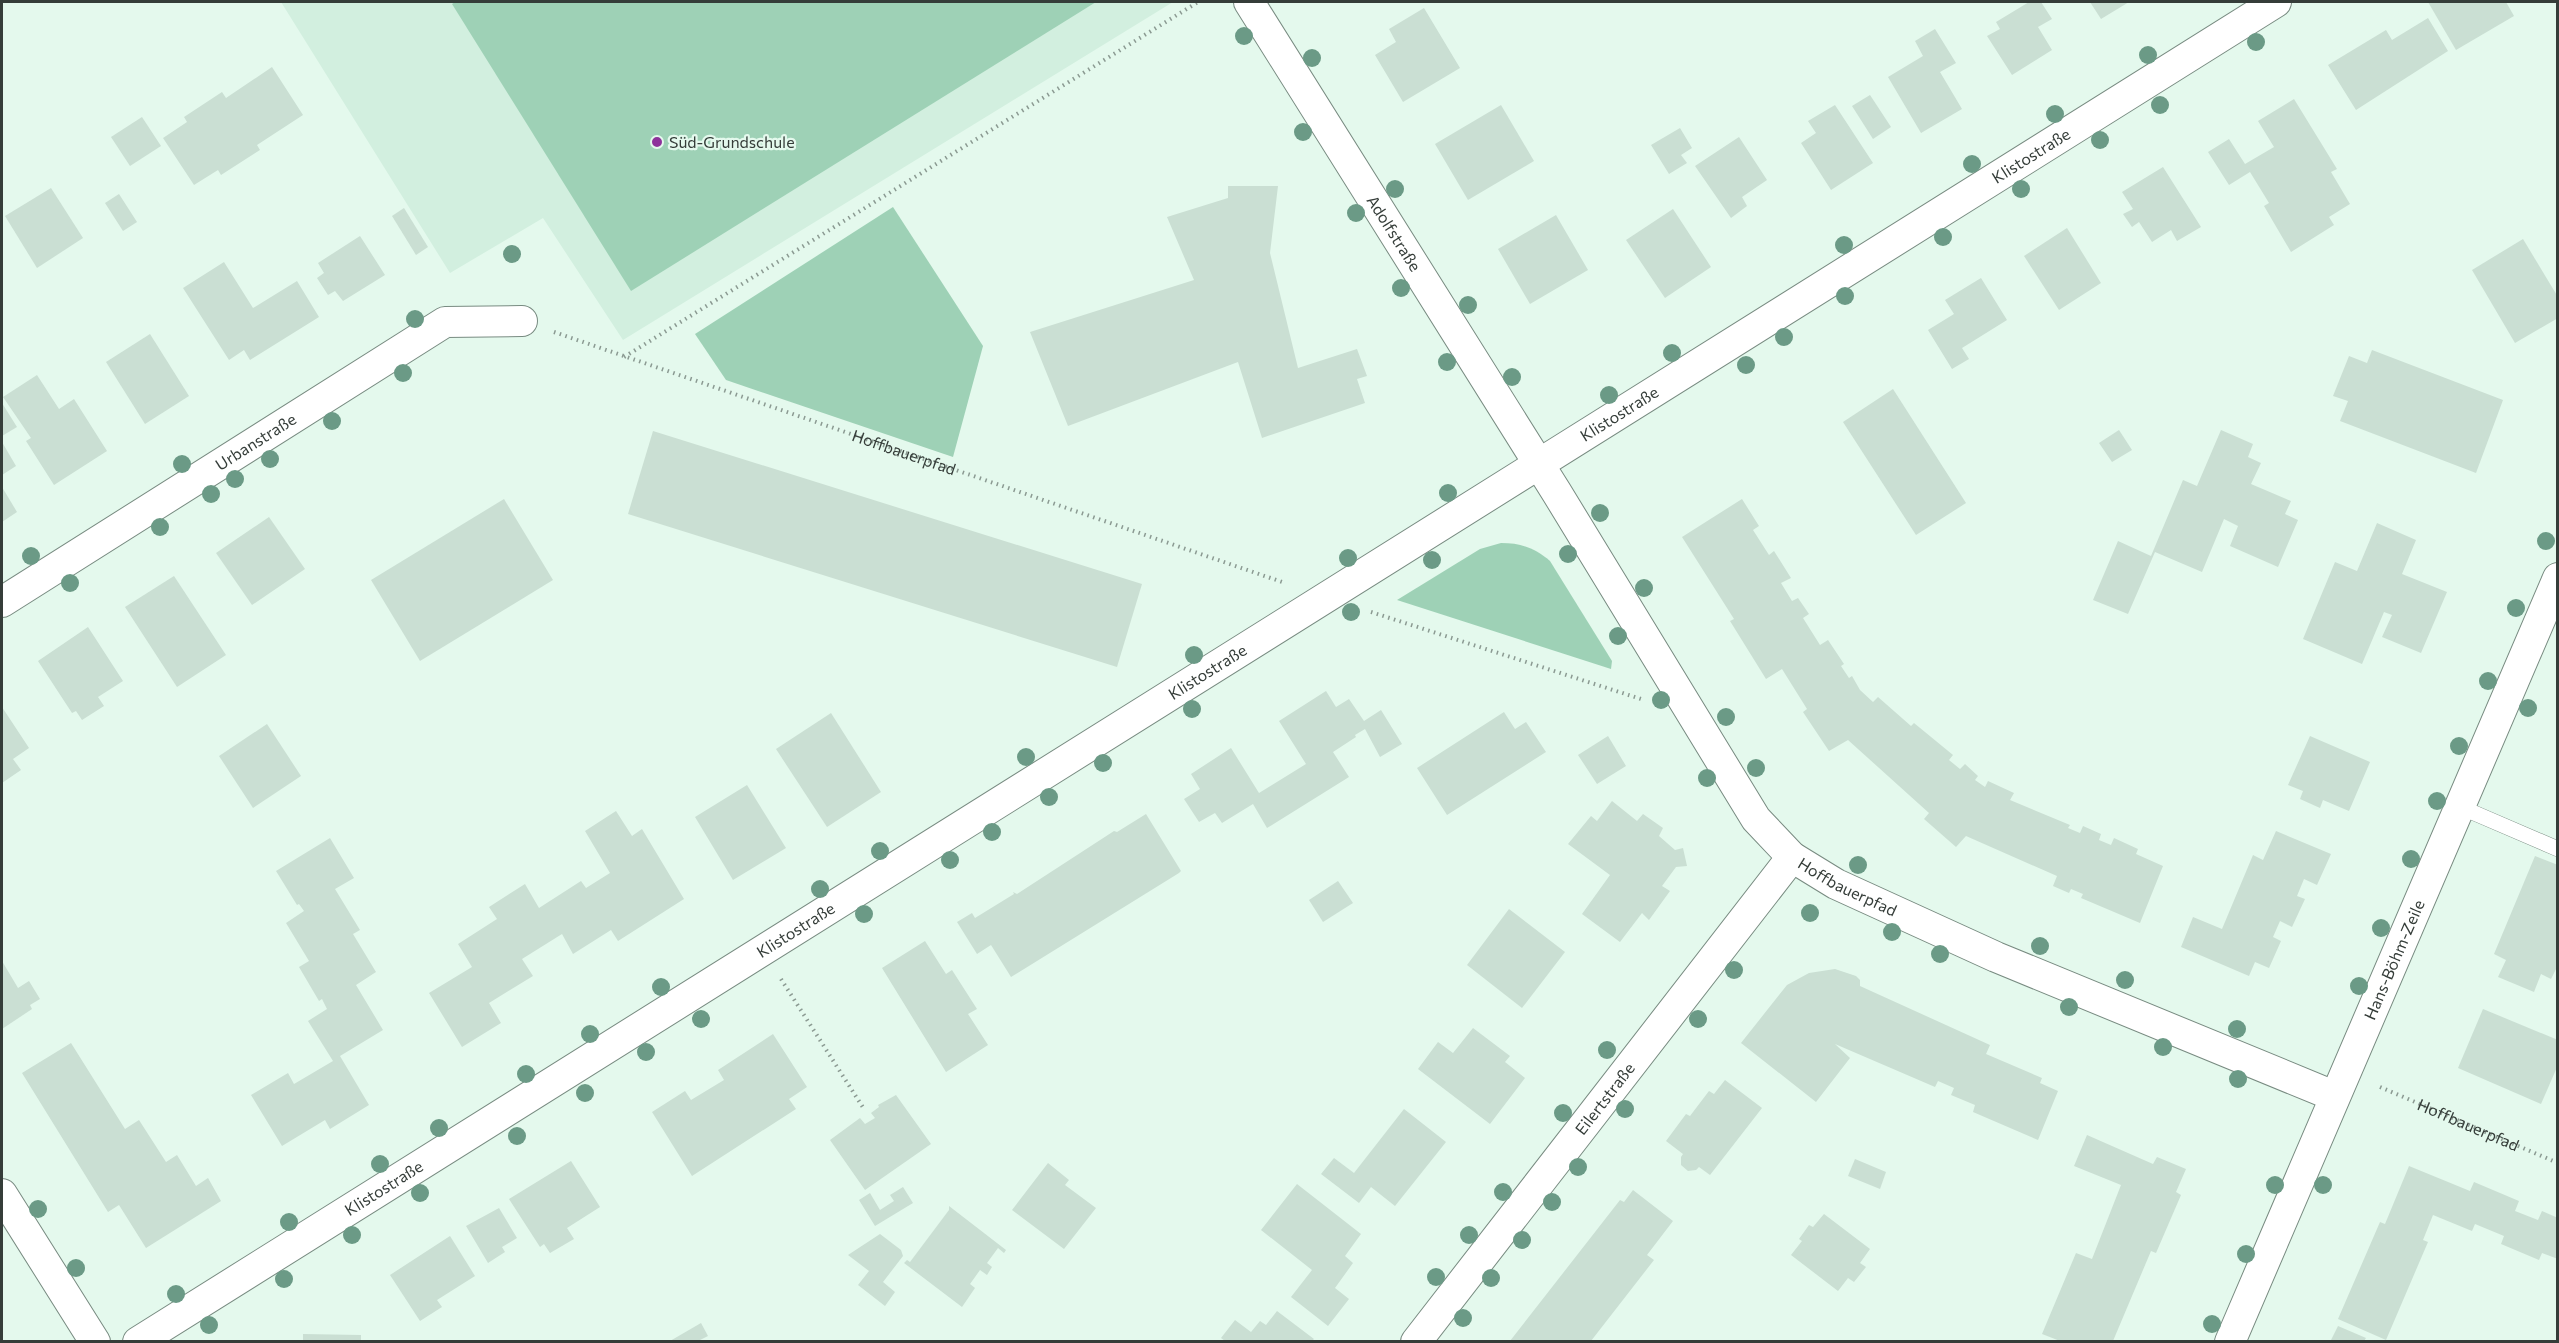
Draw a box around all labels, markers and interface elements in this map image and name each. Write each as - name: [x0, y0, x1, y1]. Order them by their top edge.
- street label: Klistostraße: [1988, 124, 2073, 187]
- place label: Süd-Grundschule: [669, 132, 795, 151]
- marker: Süd-Grundschule: [650, 135, 664, 149]
- street label: Adolfstraße: [1364, 191, 1425, 275]
- street label: Klistostraße: [1576, 382, 1661, 445]
- street label: Urbanstraße: [211, 409, 299, 474]
- street label: Hoffbauerpfad: [850, 425, 959, 478]
- street label: Klistostraße: [1164, 640, 1250, 703]
- street label: Hoffbauerpfad: [1795, 853, 1900, 919]
- street label: Hans-Böhm-Zeile: [2360, 897, 2428, 1022]
- street label: Klistostraße: [753, 898, 838, 961]
- street label: Eilertstraße: [1571, 1059, 1638, 1138]
- street label: Hoffbauerpfad: [2415, 1094, 2522, 1154]
- street label: Klistostraße: [341, 1156, 426, 1219]

